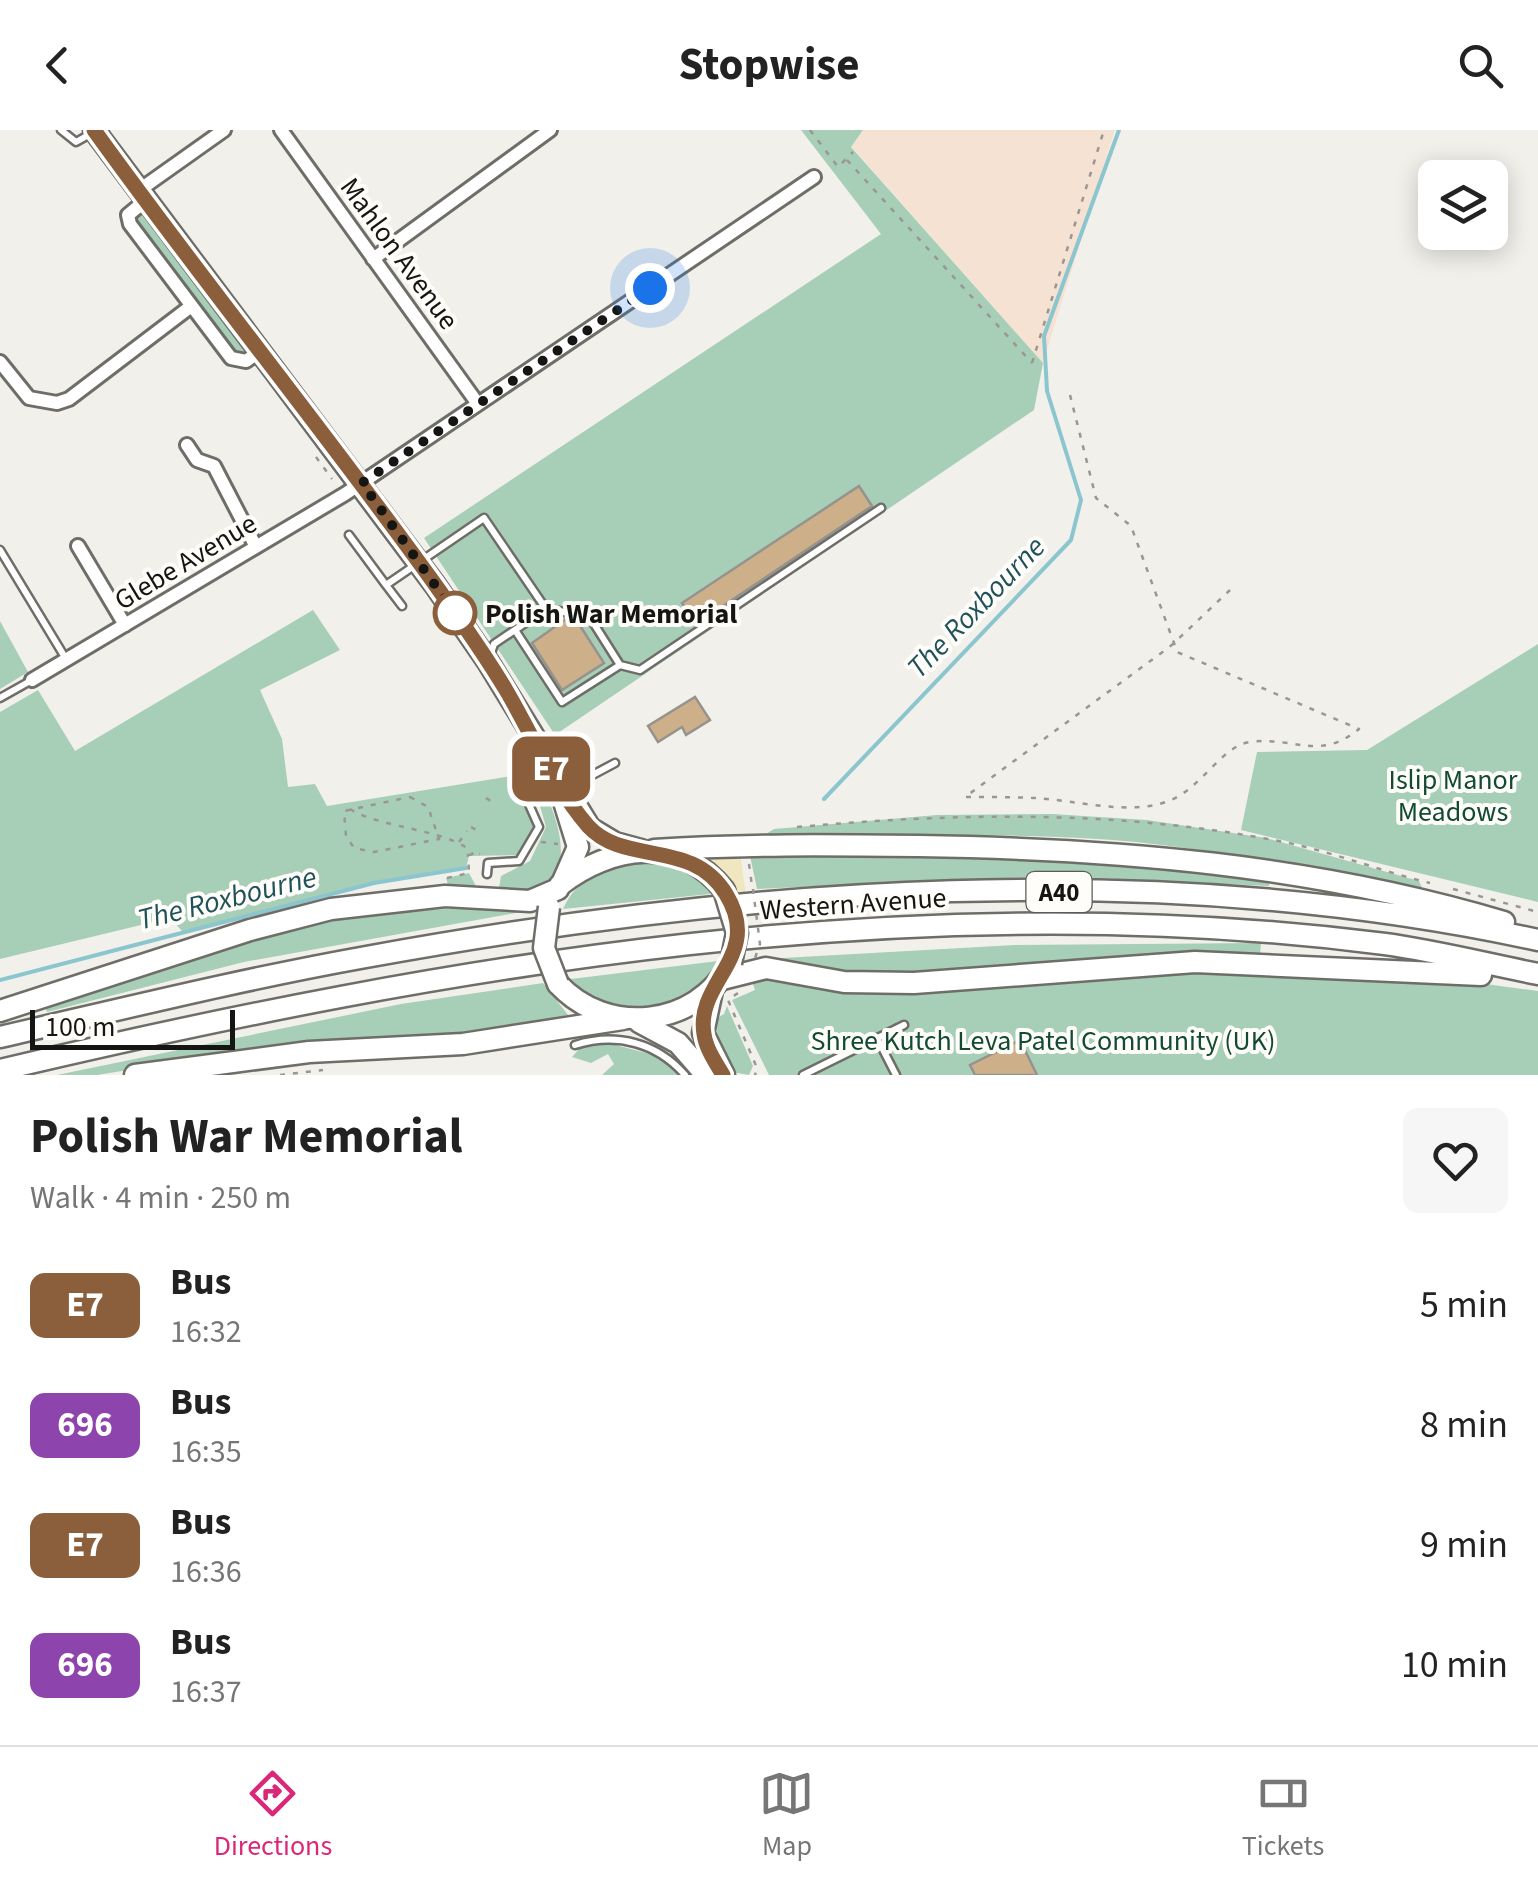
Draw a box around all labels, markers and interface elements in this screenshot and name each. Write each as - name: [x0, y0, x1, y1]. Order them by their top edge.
- text: Stopwise: [678, 33, 860, 97]
- icon: back: [30, 38, 85, 93]
- icon: search: [1453, 38, 1508, 93]
- map controls: [1418, 160, 1508, 250]
- button: layers: [1418, 160, 1508, 250]
- street label: Mahlon Avenue: [330, 169, 468, 338]
- your location: [625, 263, 675, 313]
- street label: Glebe Avenue: [107, 504, 264, 620]
- water label: The Roxbourne: [897, 527, 1055, 688]
- marker: Polish War Memorial: [434, 592, 476, 634]
- place label: Polish War Memorial: [485, 594, 737, 634]
- line badge: E7: [506, 736, 596, 802]
- text: E7: [532, 744, 570, 794]
- park label: Islip Manor Meadows: [1389, 760, 1518, 832]
- water label: The Roxbourne: [133, 855, 321, 941]
- road number: A40: [1026, 872, 1092, 912]
- street label: Western Avenue: [758, 878, 948, 930]
- scale bar: [30, 1005, 235, 1050]
- text: 100 m: [45, 1007, 116, 1047]
- park label: Shree Kutch Leva Patel Community (UK): [811, 1021, 1275, 1061]
- text: Polish War Memorial: [30, 1103, 463, 1171]
- button: heart: [1403, 1108, 1508, 1213]
- text: Walk · 4 min · 250 m: [30, 1175, 291, 1221]
- text: Bus: [170, 1255, 231, 1309]
- text: 5 min: [1420, 1278, 1508, 1332]
- text: E7: [66, 1280, 104, 1330]
- text: 16:32: [170, 1309, 242, 1355]
- text: Bus: [170, 1375, 231, 1429]
- text: 8 min: [1420, 1398, 1508, 1452]
- text: 696: [57, 1400, 113, 1450]
- text: 16:35: [170, 1429, 242, 1475]
- text: Bus: [170, 1495, 231, 1549]
- text: 9 min: [1420, 1518, 1508, 1572]
- text: E7: [66, 1520, 104, 1570]
- text: 16:36: [170, 1549, 242, 1595]
- text: Bus: [170, 1615, 231, 1669]
- text: 10 min: [1401, 1638, 1508, 1692]
- text: 696: [57, 1640, 113, 1690]
- text: 16:37: [170, 1669, 242, 1715]
- tab: Directions: [214, 1766, 332, 1866]
- tab: Map: [759, 1766, 814, 1866]
- tab: Tickets: [1242, 1766, 1324, 1866]

